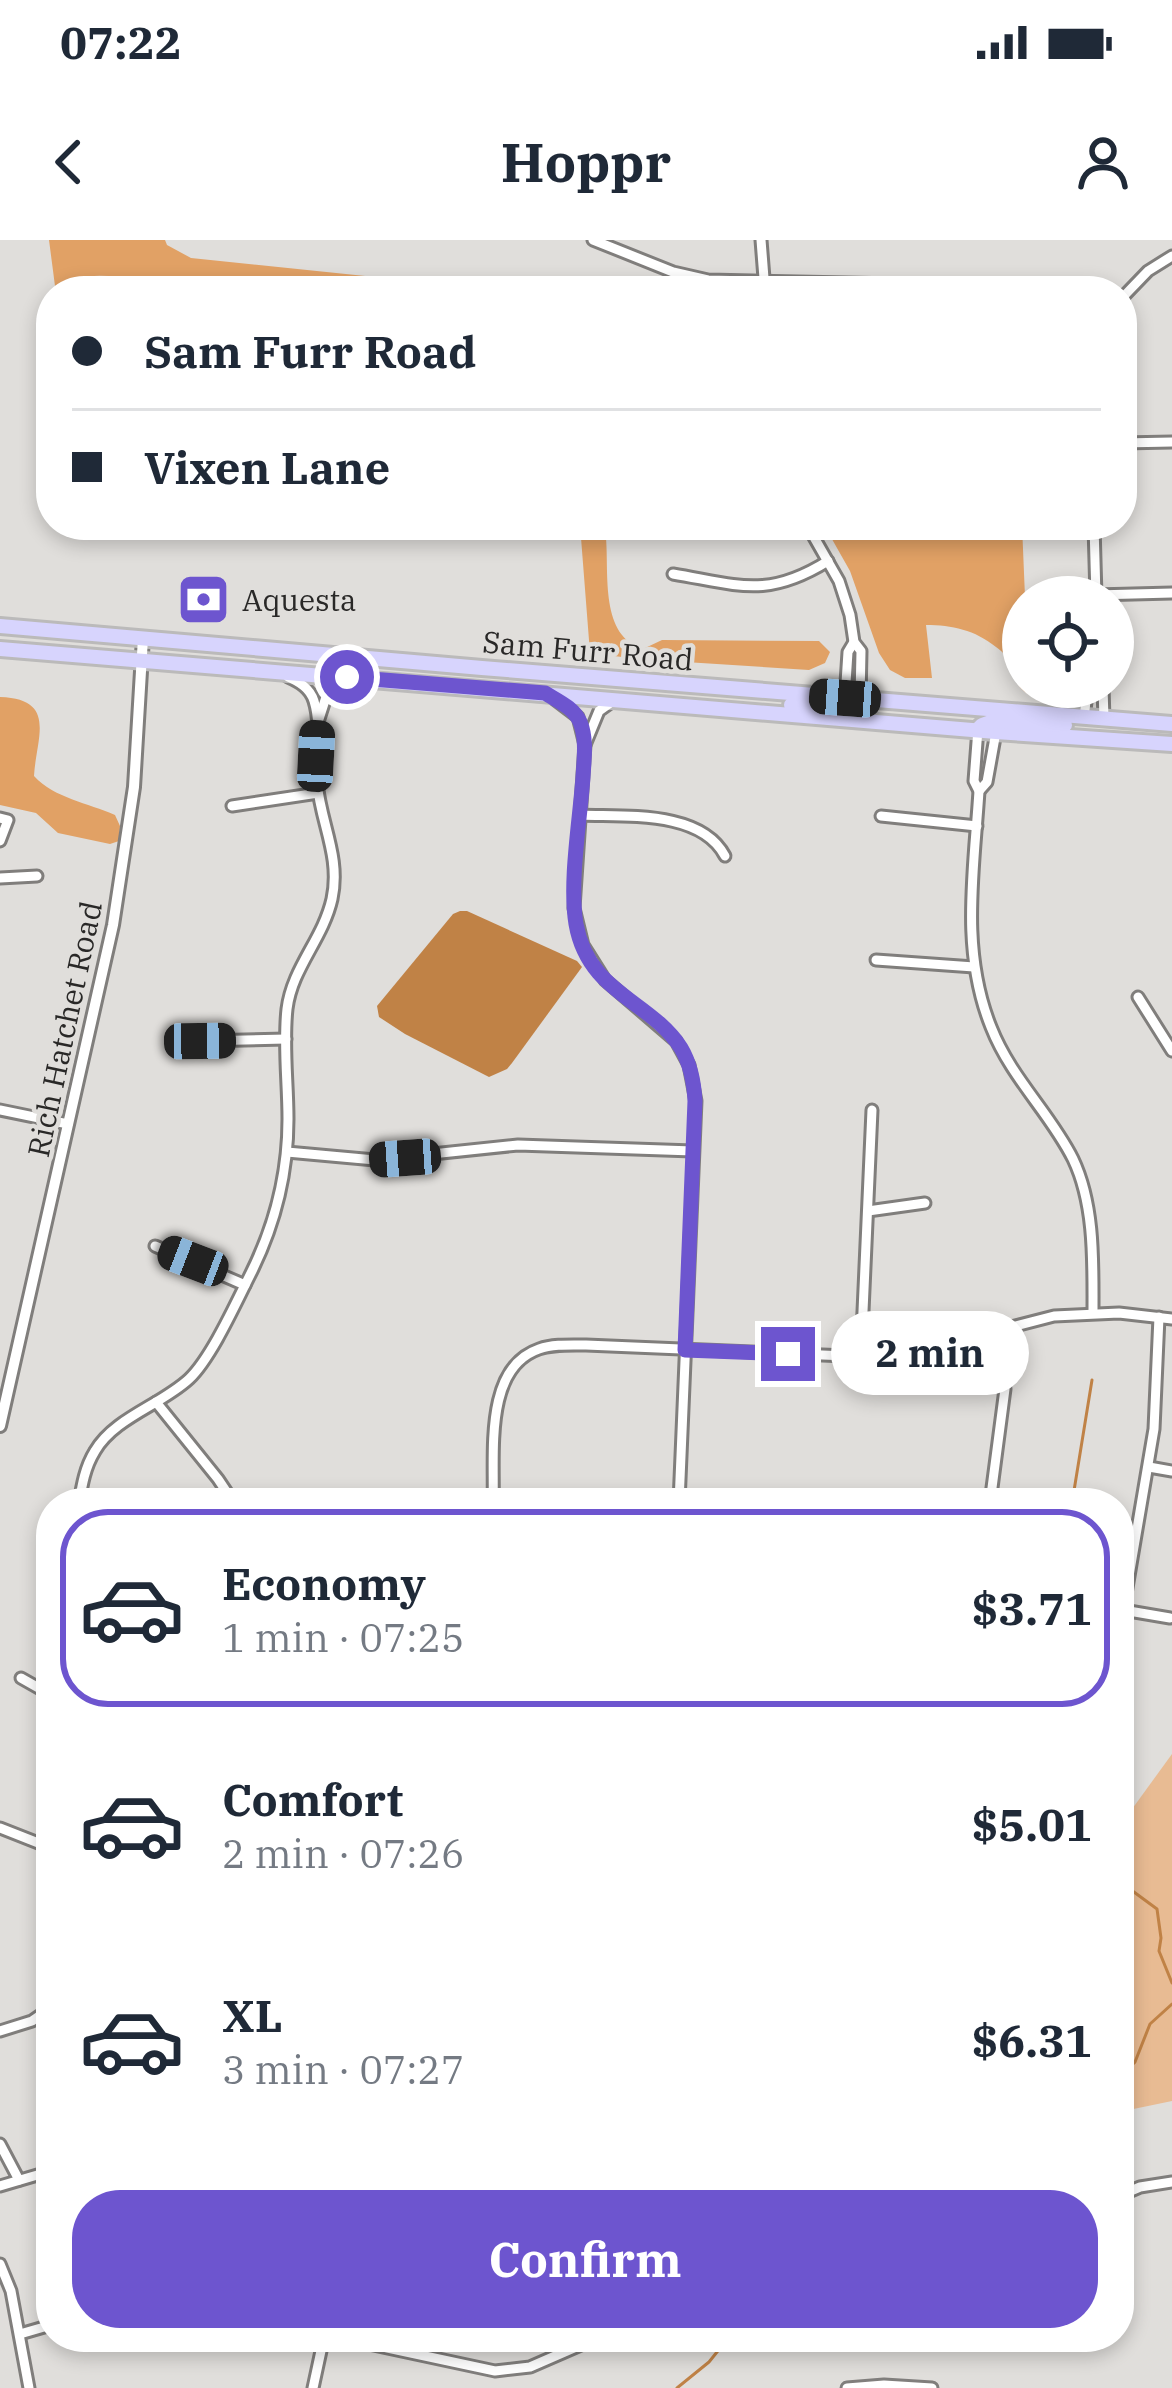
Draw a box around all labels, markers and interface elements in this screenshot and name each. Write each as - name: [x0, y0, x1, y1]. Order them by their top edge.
- text: 07:22: [60, 13, 182, 71]
- text: Hoppr: [501, 127, 671, 197]
- icon: back: [36, 129, 102, 195]
- icon: person: [1070, 129, 1136, 195]
- text: Sam Furr Road: [144, 322, 476, 380]
- text: Vixen Lane: [144, 438, 390, 496]
- bank icon: Aquesta: [175, 571, 231, 627]
- map controls: [1002, 576, 1134, 708]
- button: locate: [1002, 576, 1134, 708]
- place label: Aquesta: [242, 580, 356, 619]
- street label: Sam Furr Road: [481, 621, 695, 679]
- route start: [320, 650, 374, 704]
- car: [808, 678, 882, 718]
- car: [296, 719, 336, 793]
- street label: Rich Hatchet Road: [18, 898, 110, 1160]
- car: [164, 1022, 236, 1060]
- car: [368, 1138, 442, 1178]
- car: [153, 1231, 233, 1291]
- callout: 2 min: [830, 1312, 1028, 1396]
- route end: [761, 1327, 815, 1381]
- text: 2 min: [875, 1327, 985, 1378]
- icon: car: [78, 1554, 186, 1662]
- text: Economy: [222, 1554, 426, 1612]
- text: $3.71: [972, 1579, 1092, 1637]
- text: 1 min · 07:25: [222, 1612, 464, 1663]
- icon: car: [78, 1770, 186, 1878]
- text: Comfort: [222, 1770, 403, 1828]
- text: $5.01: [972, 1795, 1092, 1853]
- text: 2 min · 07:26: [222, 1828, 464, 1879]
- icon: car: [78, 1986, 186, 2094]
- text: XL: [222, 1986, 283, 2044]
- text: $6.31: [972, 2011, 1092, 2069]
- text: 3 min · 07:27: [222, 2044, 464, 2095]
- button: Confirm: [72, 2190, 1098, 2328]

